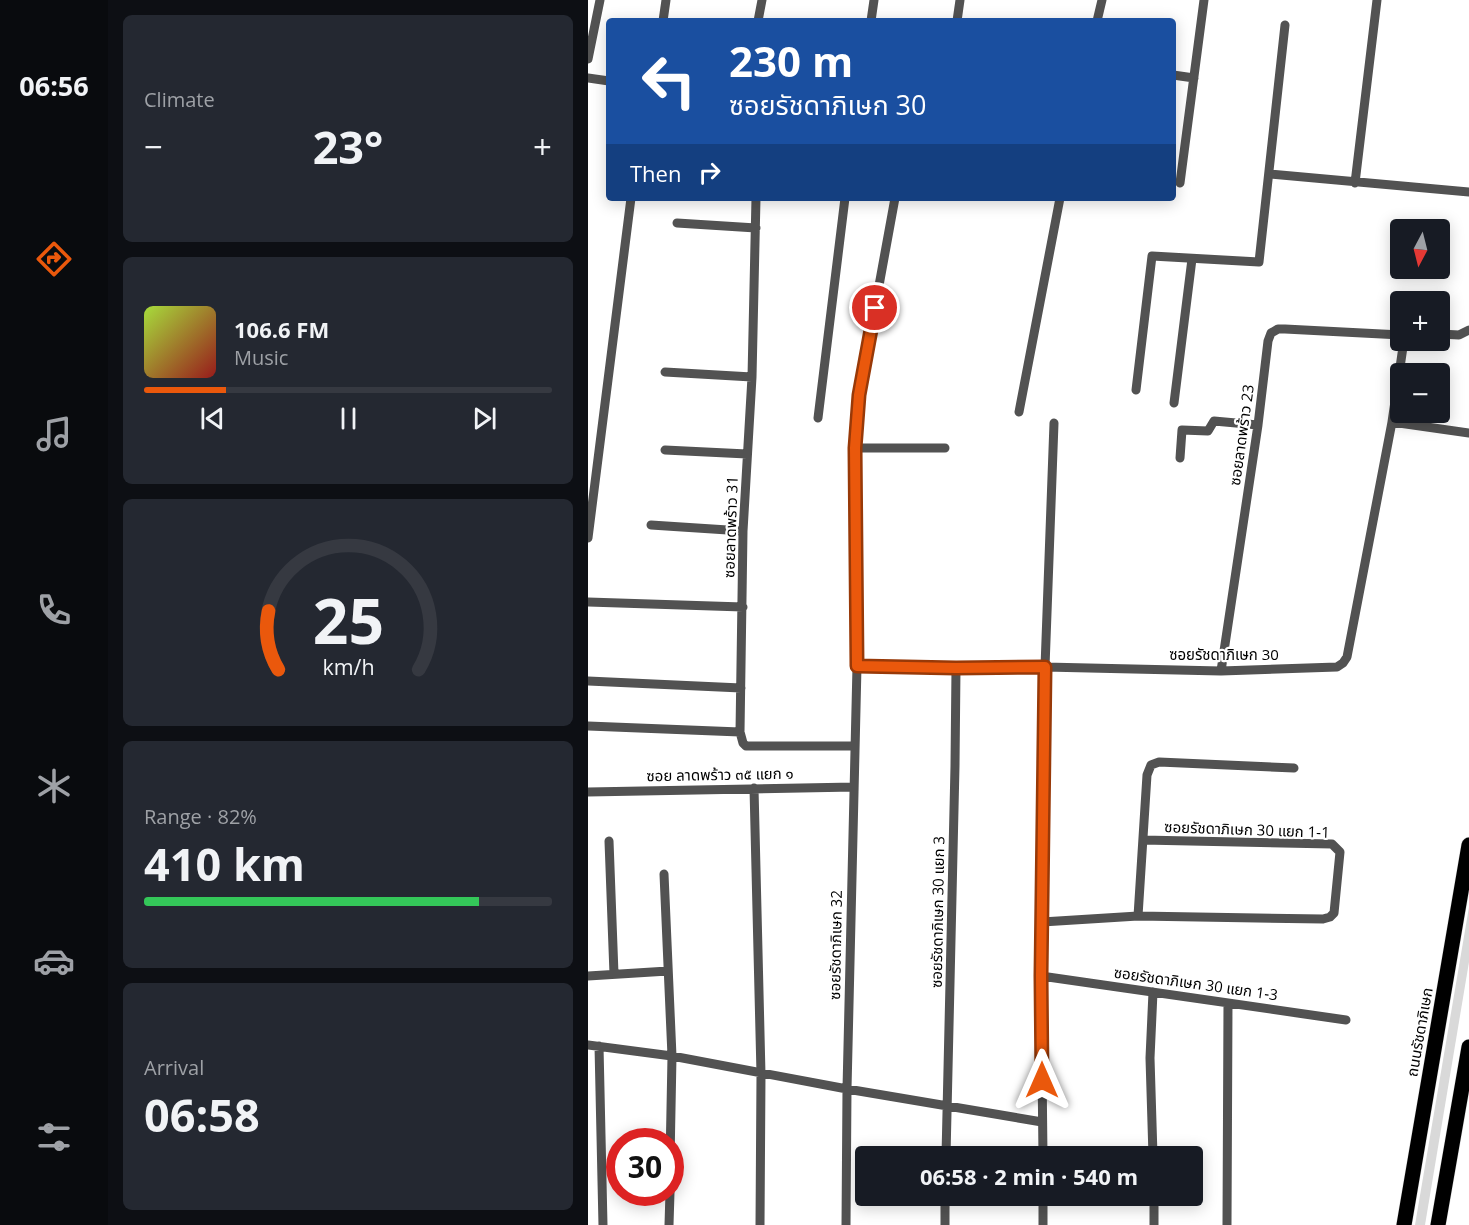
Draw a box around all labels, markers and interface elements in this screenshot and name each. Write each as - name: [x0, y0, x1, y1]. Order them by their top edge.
- text: 230 m: [729, 32, 853, 89]
- icon: left: [630, 42, 708, 120]
- text: 06:56: [19, 67, 89, 104]
- text: Climate: [144, 86, 215, 113]
- text: ซอยรัชดาภิเษก 30: [729, 86, 927, 123]
- text: 23°: [313, 116, 383, 177]
- text: −: [144, 124, 163, 169]
- text: +: [533, 124, 552, 169]
- icon: right: [693, 156, 726, 189]
- text: Then: [630, 158, 681, 188]
- north arrow: [1390, 219, 1450, 279]
- map controls: [1390, 219, 1450, 423]
- icon: directions: [33, 238, 75, 280]
- pin: [849, 282, 900, 333]
- icon: arrive: [858, 291, 891, 324]
- button: +: [1390, 291, 1450, 351]
- text: 106.6 FM: [234, 314, 329, 344]
- text: Music: [234, 344, 288, 371]
- button: −: [1390, 363, 1450, 423]
- street label: ซอยลาดพร้าว 23: [1224, 383, 1258, 487]
- icon: previous: [196, 402, 229, 435]
- icon: pause: [332, 402, 365, 435]
- icon: next: [468, 402, 501, 435]
- icon: music: [33, 413, 75, 455]
- street label: ซอยลาดพร้าว 31: [718, 476, 742, 578]
- text: 25: [312, 577, 384, 662]
- icon: phone: [33, 589, 75, 631]
- street label: ซอยรัชดาภิเษก 30: [1169, 644, 1279, 664]
- text: km/h: [322, 652, 374, 681]
- street label: ซอย ลาดพร้าว ๓๕ แยก ๑: [646, 763, 794, 785]
- icon: climate: [33, 765, 75, 807]
- text: Range · 82%: [144, 803, 257, 830]
- street label: ซอยรัชดาภิเษก 30 แยก 1-1: [1164, 816, 1330, 842]
- text: 410 km: [144, 833, 305, 894]
- street label: ซอยรัชดาภิเษก 30 แยก 3: [926, 836, 948, 988]
- street label: ซอยรัชดาภิเษก 32: [824, 890, 846, 1000]
- icon: car: [33, 940, 75, 982]
- street label: ซอยรัชดาภิเษก 30 แยก 1-3: [1113, 962, 1279, 1004]
- street label: ถนนรัชดาภิเษก: [1401, 986, 1437, 1078]
- position arrow: [1010, 1048, 1074, 1112]
- text: Arrival: [144, 1054, 204, 1081]
- text: 06:58: [144, 1084, 260, 1145]
- icon: filters: [33, 1116, 75, 1158]
- speed limit sign: 30: [606, 1128, 684, 1206]
- text: 06:58 · 2 min · 540 m: [920, 1161, 1138, 1191]

